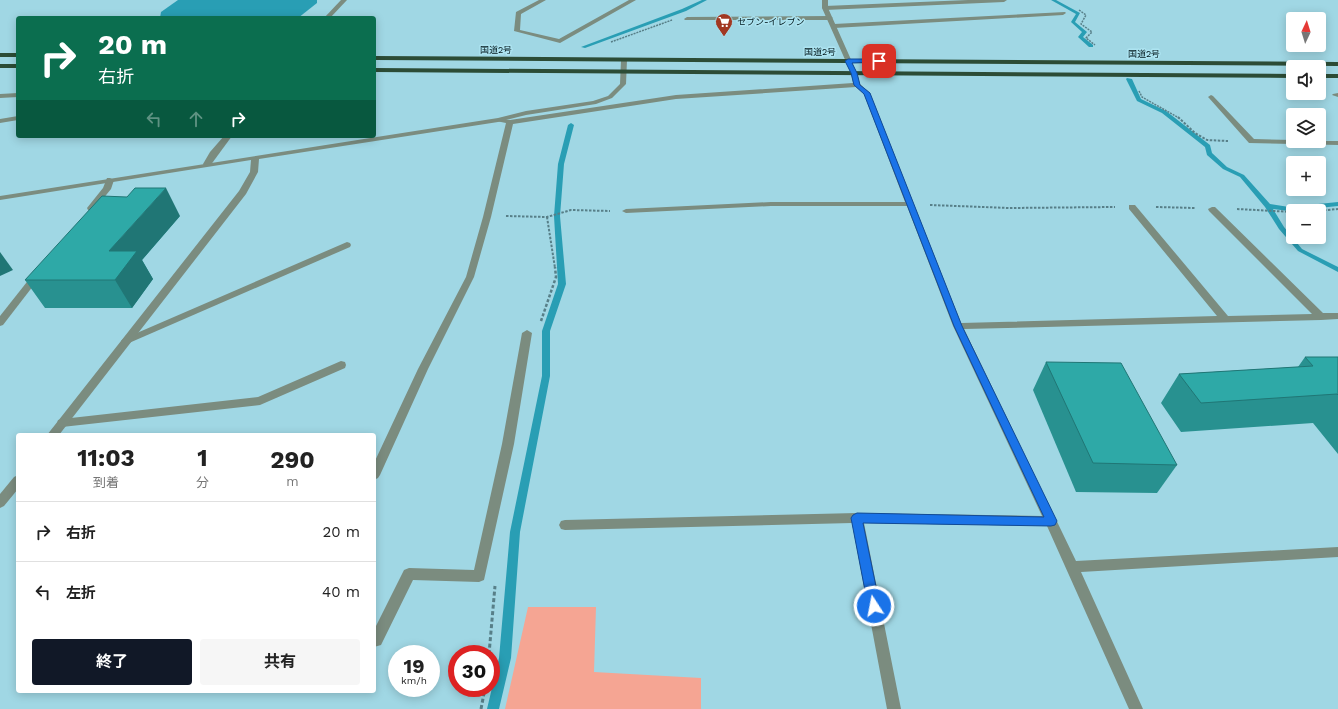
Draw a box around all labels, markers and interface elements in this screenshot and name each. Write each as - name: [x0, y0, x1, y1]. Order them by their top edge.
- supermarket icon: セブン-イレブン: [714, 12, 734, 37]
- north arrow: [1286, 12, 1326, 52]
- map controls: [1286, 12, 1326, 244]
- place label: セブン-イレブン: [737, 17, 805, 27]
- text: 20 m: [98, 28, 167, 61]
- icon: right: [32, 32, 84, 84]
- pin: [862, 44, 896, 78]
- street label: 国道2号: [480, 45, 512, 55]
- street label: 国道2号: [804, 47, 836, 57]
- street label: 国道2号: [1128, 49, 1160, 59]
- icon: arrive: [868, 50, 890, 72]
- button: sound: [1286, 60, 1326, 100]
- text: 右折: [98, 66, 134, 87]
- icon: left: [143, 108, 165, 130]
- icon: ahead: [185, 108, 207, 130]
- icon: right: [227, 108, 249, 130]
- button: layers: [1286, 108, 1326, 148]
- button: +: [1286, 156, 1326, 196]
- button: −: [1286, 204, 1326, 244]
- text: 11:03: [77, 444, 135, 472]
- text: 1: [197, 444, 208, 472]
- text: 290: [270, 446, 315, 474]
- text: m: [286, 474, 299, 489]
- text: 到着: [93, 475, 119, 490]
- text: 分: [196, 475, 209, 490]
- icon: right: [32, 521, 54, 543]
- text: 20 m: [323, 523, 360, 541]
- text: 右折: [66, 524, 96, 542]
- icon: left: [32, 581, 54, 603]
- text: 40 m: [322, 583, 360, 601]
- text: 左折: [66, 584, 96, 602]
- position arrow: [853, 585, 895, 627]
- button: 終了: [32, 639, 192, 685]
- button: 共有: [200, 639, 360, 685]
- speed limit sign: 30: [448, 645, 500, 697]
- text: 19: [404, 654, 424, 678]
- text: km/h: [401, 675, 427, 686]

